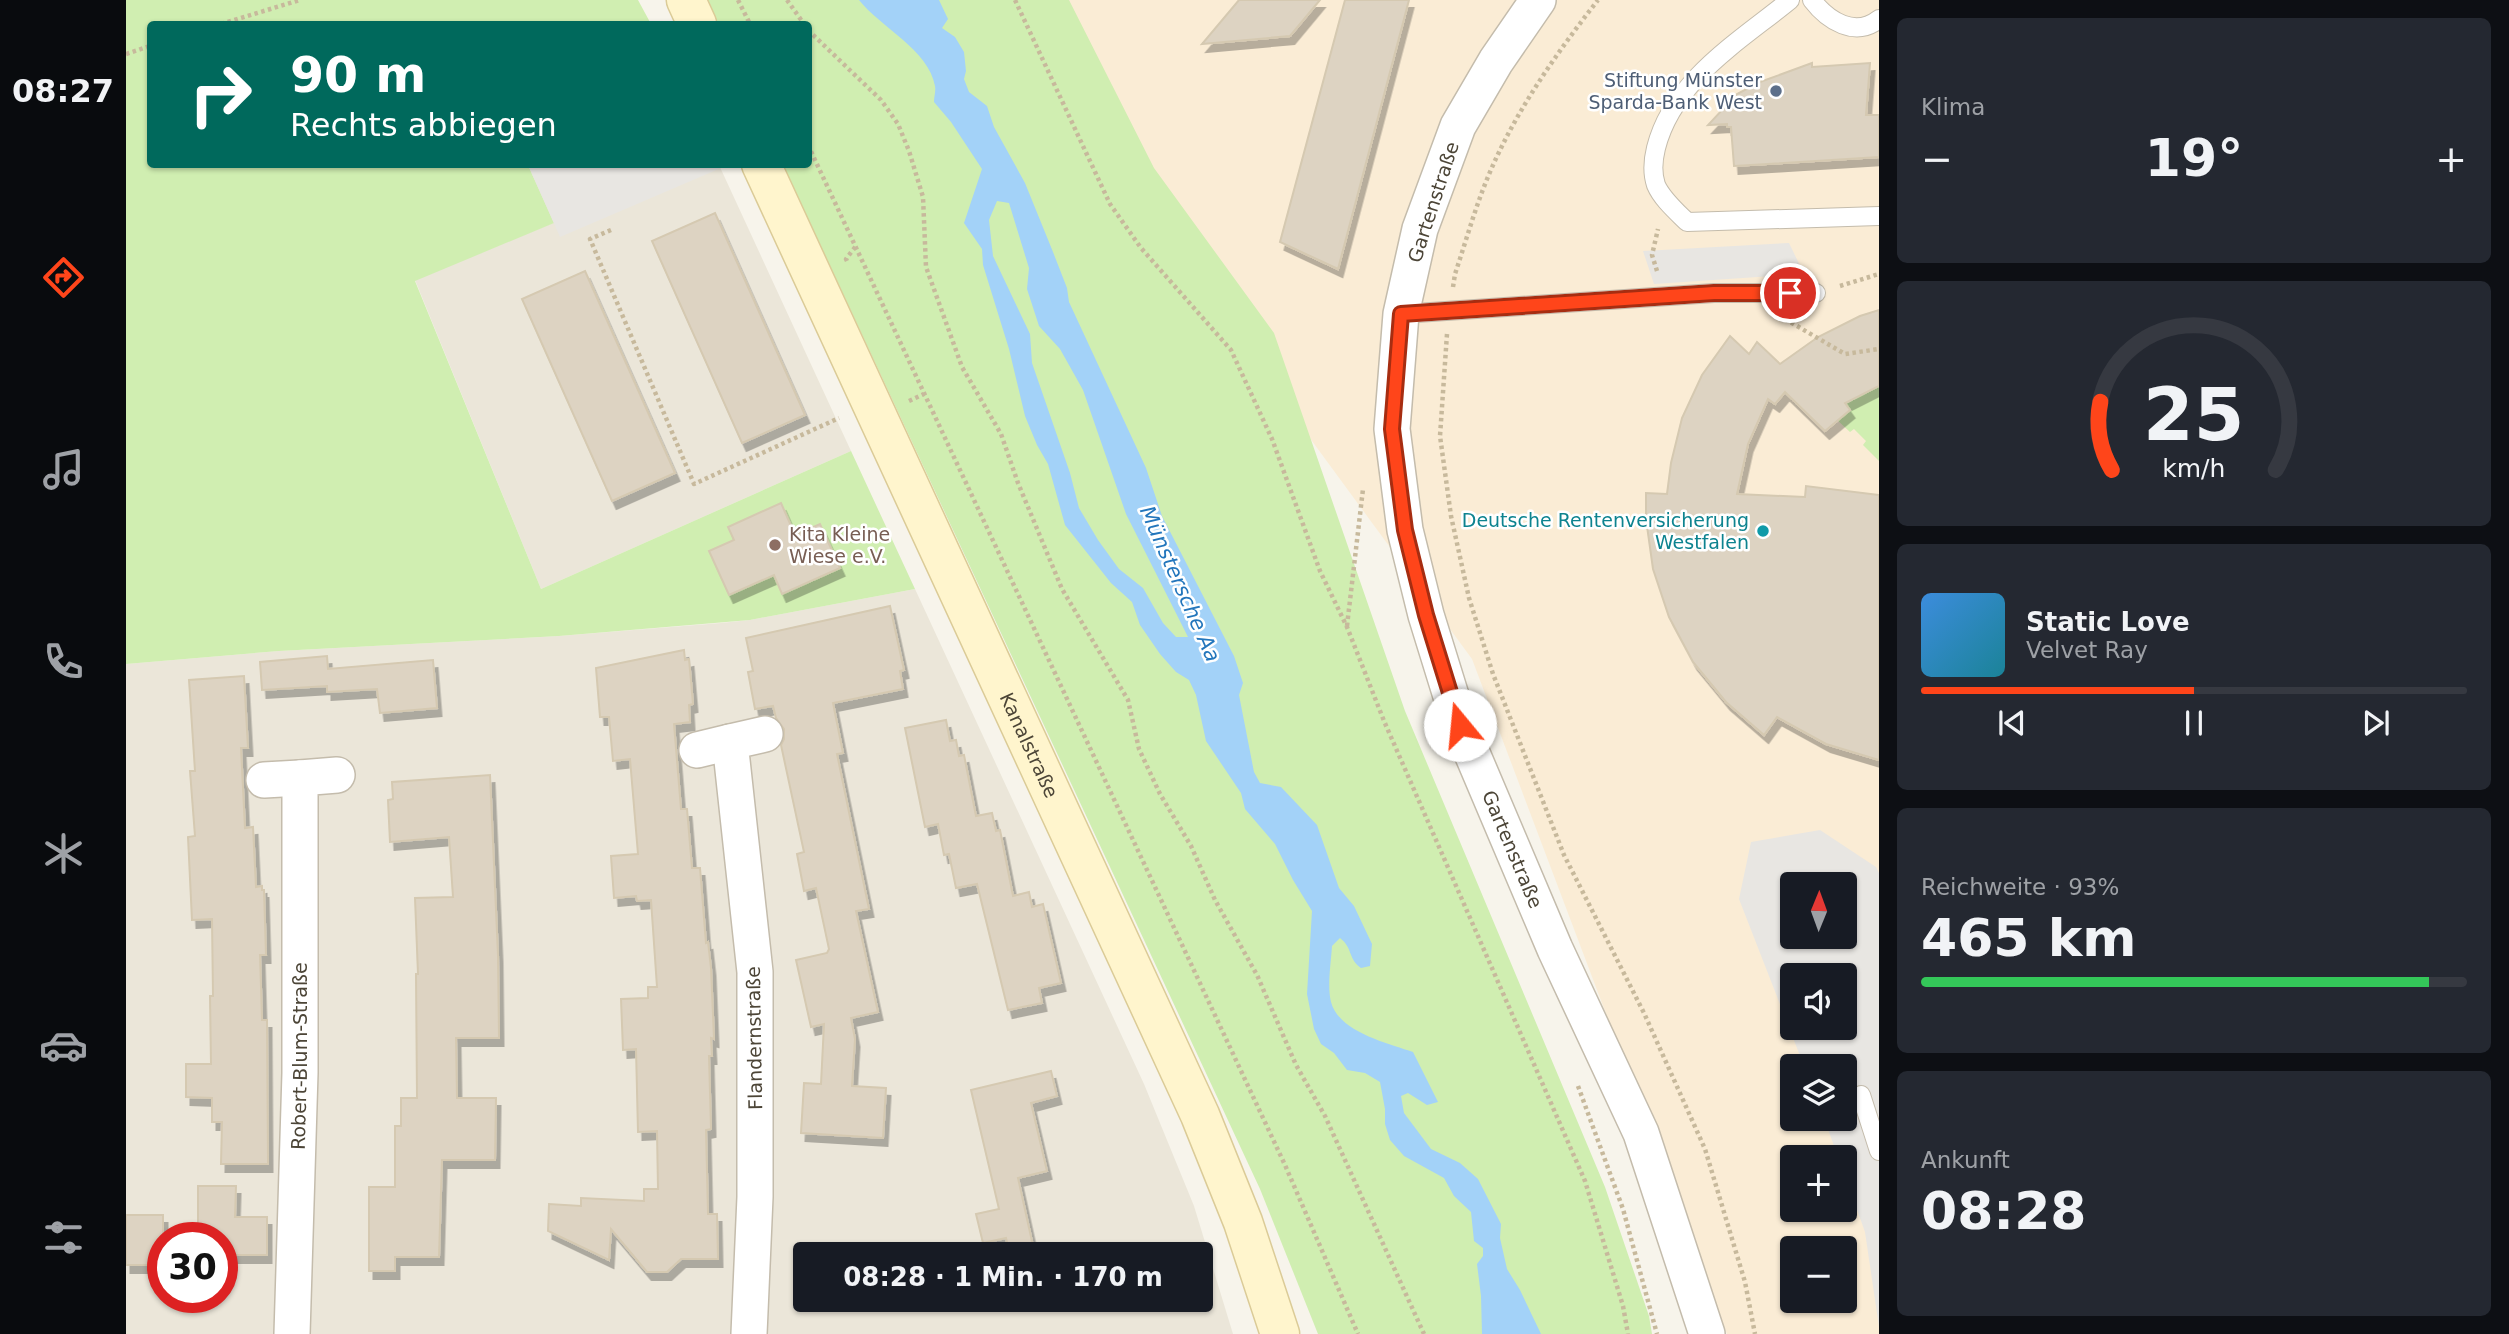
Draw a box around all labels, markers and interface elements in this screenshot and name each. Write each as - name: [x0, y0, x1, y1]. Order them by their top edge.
- text: 90 m: [290, 47, 426, 104]
- icon: right: [175, 49, 266, 140]
- place label: Stiftung Münster Sparda-Bank West: [1588, 69, 1762, 113]
- text: 08:27: [12, 72, 114, 110]
- marker: Stiftung Münster Sparda-Bank West: [1768, 83, 1784, 99]
- text: Klima: [1921, 94, 1985, 120]
- text: Rechts abbiegen: [290, 106, 557, 144]
- text: 19°: [2145, 128, 2243, 188]
- text: −: [1921, 137, 1953, 181]
- text: +: [2435, 137, 2467, 181]
- street label: Gartenstraße: [1403, 139, 1463, 265]
- icon: directions: [39, 253, 88, 302]
- pin: [1760, 263, 1820, 323]
- icon: arrive: [1771, 274, 1809, 312]
- text: 25: [2143, 372, 2245, 457]
- icon: music: [39, 445, 88, 494]
- text: km/h: [2162, 454, 2226, 483]
- water label: Münstersche Aa: [1135, 502, 1225, 666]
- place label: Deutsche Rentenversicherung Westfalen: [1462, 509, 1749, 553]
- place label: Kita Kleine Wiese e.V.: [789, 523, 890, 567]
- marker: Deutsche Rentenversicherung Westfalen: [1755, 523, 1771, 539]
- marker: Kita Kleine Wiese e.V.: [767, 537, 783, 553]
- text: Static Love: [2026, 607, 2190, 637]
- icon: phone: [39, 637, 88, 686]
- text: Velvet Ray: [2026, 637, 2148, 663]
- position arrow: [1423, 688, 1497, 762]
- street label: Kanalstraße: [996, 689, 1063, 801]
- icon: previous: [1993, 704, 2031, 742]
- icon: pause: [2175, 704, 2213, 742]
- icon: next: [2357, 704, 2395, 742]
- street label: Gartenstraße: [1478, 787, 1547, 911]
- icon: climate: [39, 829, 88, 878]
- north arrow: [1780, 872, 1857, 948]
- map controls: [1780, 872, 1857, 1313]
- text: Reichweite · 93%: [1921, 874, 2119, 900]
- text: 465 km: [1921, 908, 2136, 968]
- street label: Robert-Blum-Straße: [287, 962, 311, 1150]
- button: sound: [1780, 963, 1857, 1040]
- street label: Flandernstraße: [742, 966, 766, 1110]
- icon: car: [39, 1021, 88, 1070]
- button: layers: [1780, 1054, 1857, 1131]
- button: +: [1780, 1145, 1857, 1222]
- text: Ankunft: [1921, 1147, 2010, 1173]
- text: 08:28: [1921, 1181, 2087, 1241]
- icon: filters: [39, 1213, 88, 1262]
- speed limit sign: 30: [147, 1222, 238, 1313]
- button: −: [1780, 1236, 1857, 1313]
- text: 08:28 · 1 Min. · 170 m: [843, 1262, 1163, 1292]

